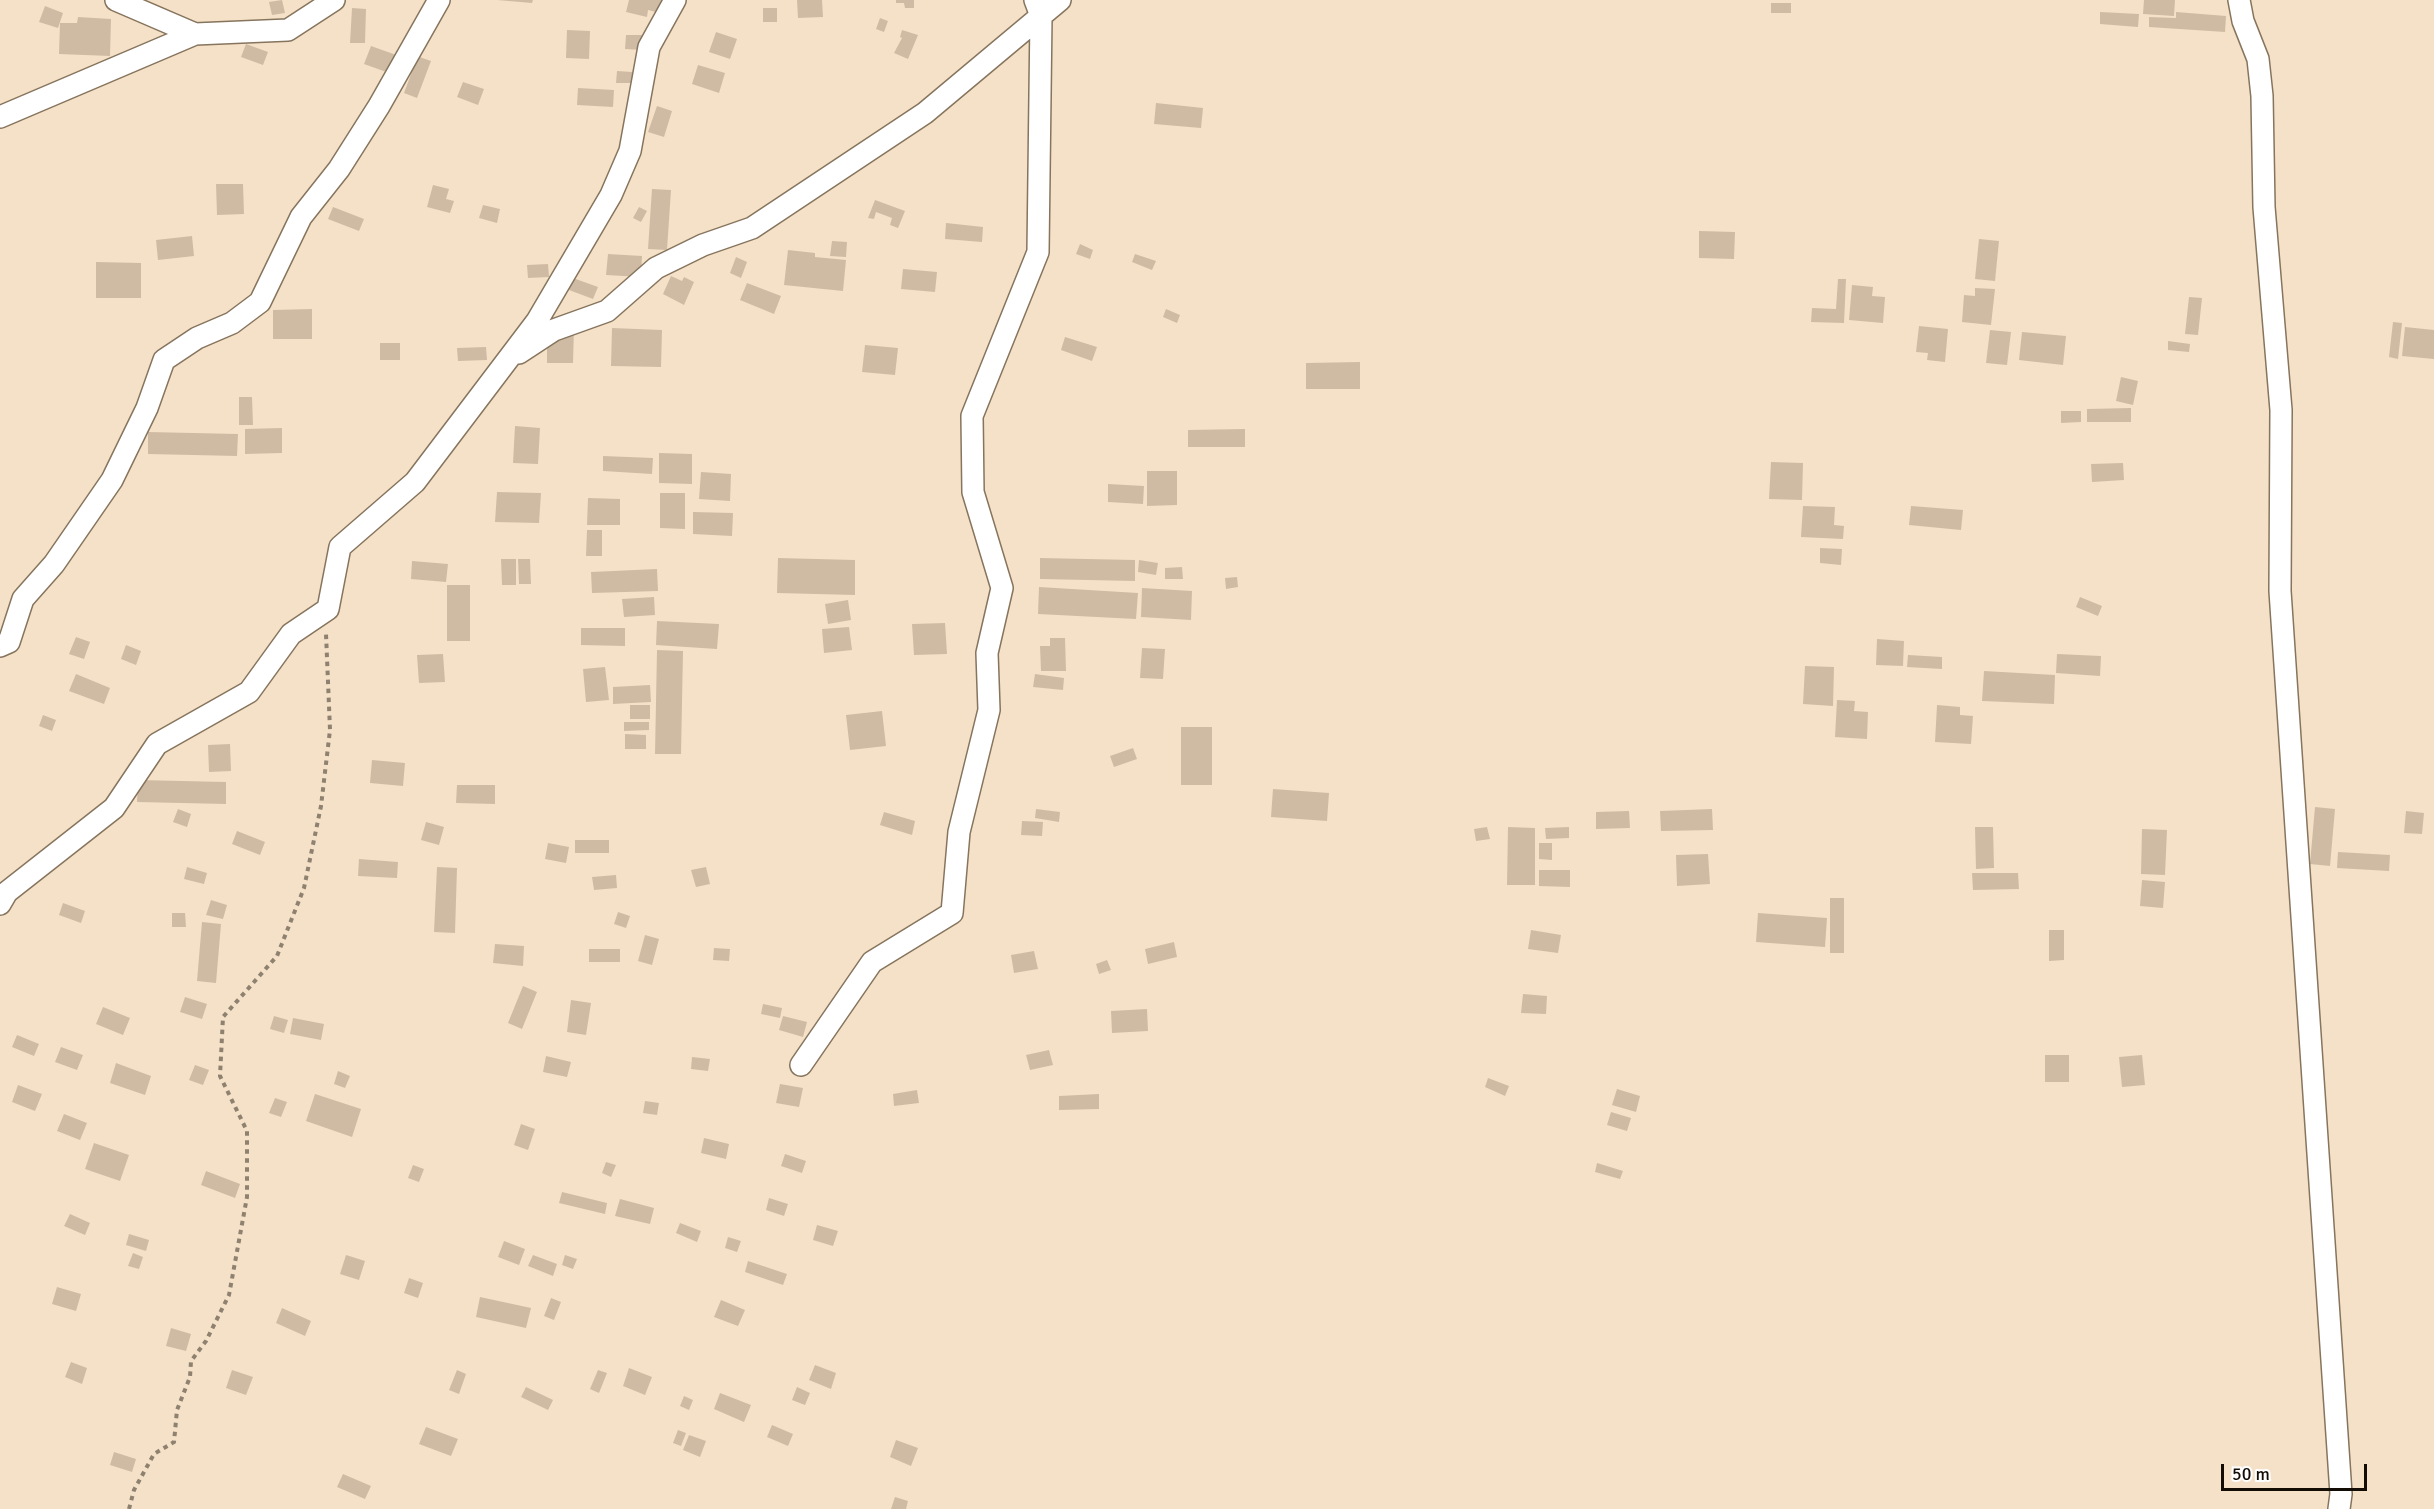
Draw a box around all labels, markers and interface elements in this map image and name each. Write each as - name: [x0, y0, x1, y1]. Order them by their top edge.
- scale bar: [2224, 1452, 2370, 1490]
- text: 50 m: [2232, 1463, 2270, 1485]

